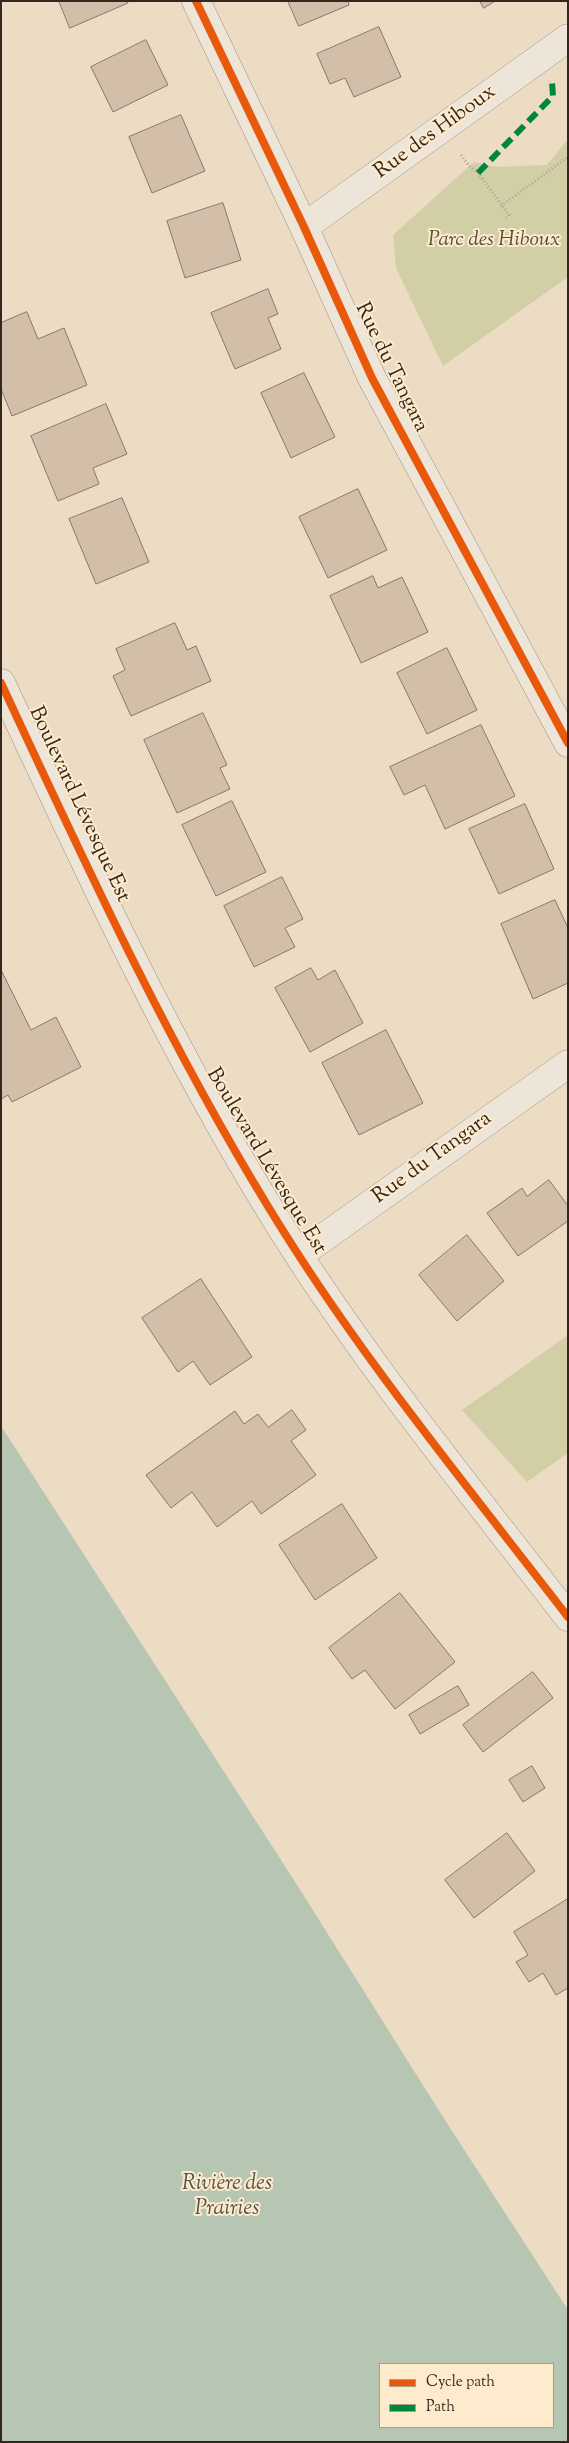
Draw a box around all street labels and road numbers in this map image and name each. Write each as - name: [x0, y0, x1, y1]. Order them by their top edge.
- street label: Rue des Hiboux: [370, 81, 502, 185]
- street label: Rue du Tangara: [348, 299, 432, 437]
- street label: Boulevard Lévesque Est: [22, 703, 134, 907]
- street label: Boulevard Lévesque Est: [199, 1064, 331, 1260]
- street label: Rue du Tangara: [369, 1107, 497, 1211]

